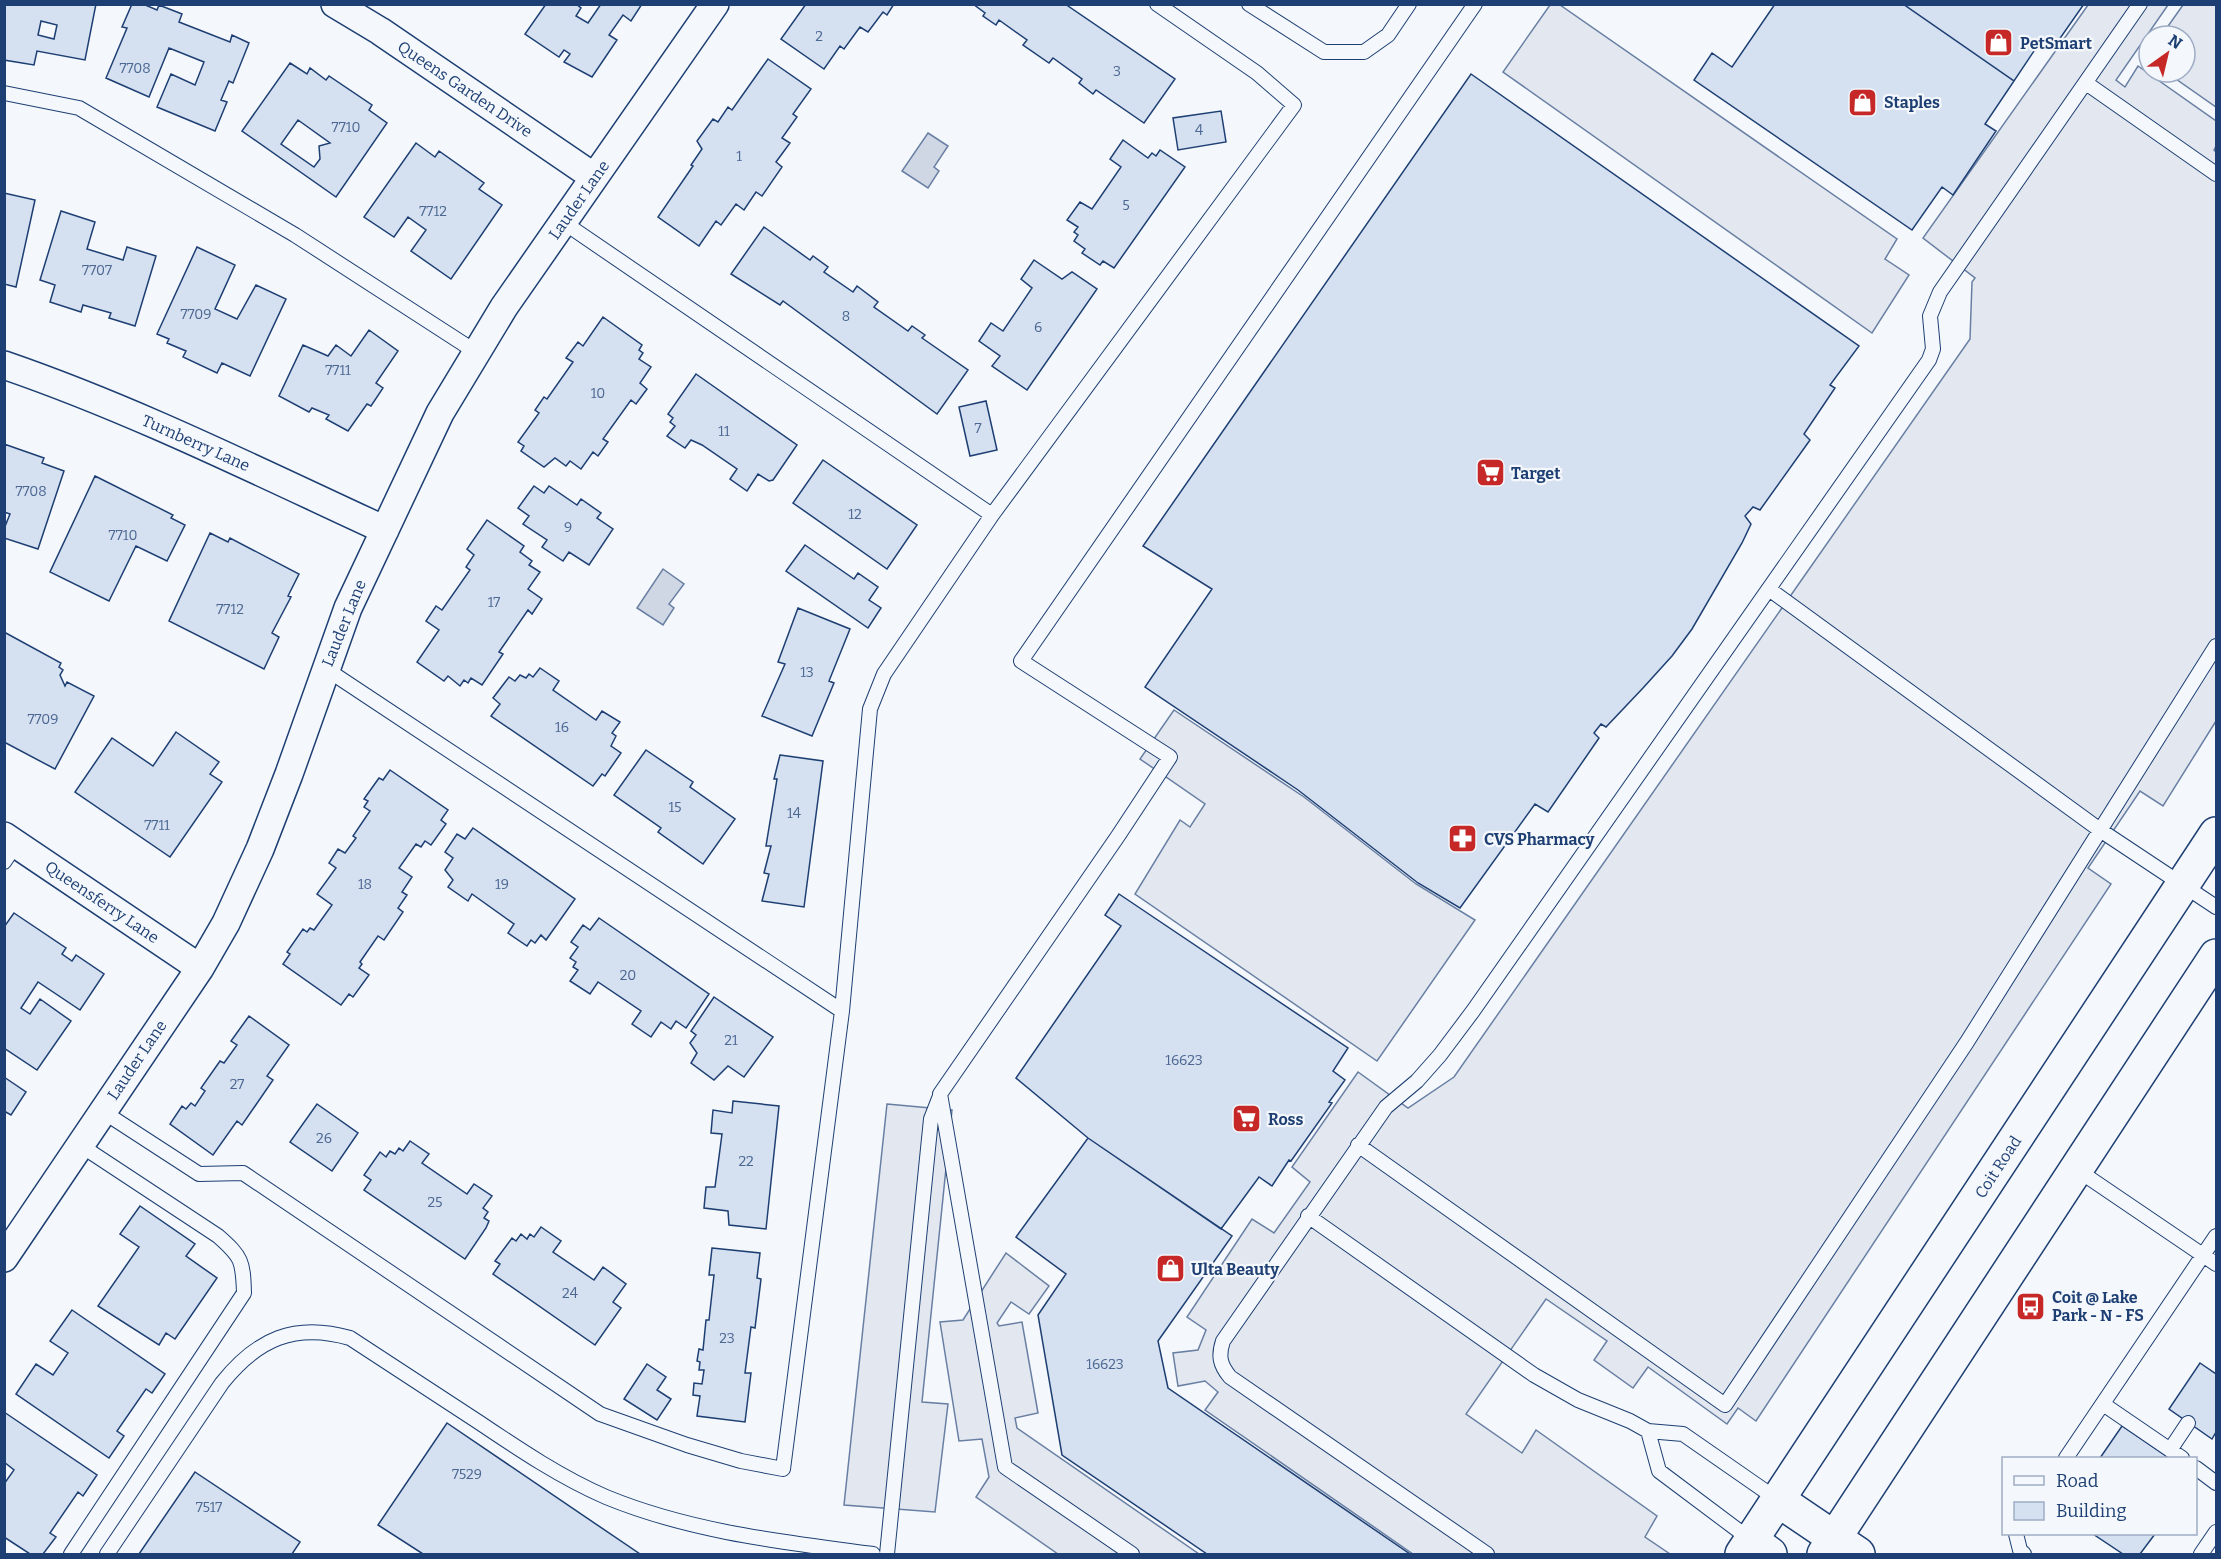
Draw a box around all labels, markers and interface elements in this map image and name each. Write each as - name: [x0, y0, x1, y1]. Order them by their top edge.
- north arrow: [2137, 24, 2197, 84]
- shop icon: PetSmart: [1983, 27, 2015, 59]
- house number: 2: [815, 28, 823, 45]
- text: N: [2165, 31, 2186, 53]
- place label: PetSmart: [2020, 34, 2093, 53]
- street label: Queens Garden Drive: [394, 37, 536, 141]
- house number: 7708: [119, 60, 151, 77]
- house number: 3: [1113, 63, 1121, 80]
- shop icon: Staples: [1847, 86, 1879, 118]
- place label: Staples: [1884, 93, 1940, 112]
- house number: 7710: [332, 119, 360, 136]
- house number: 4: [1195, 122, 1203, 139]
- house number: 1: [736, 148, 742, 165]
- street label: Lauder Lane: [545, 157, 613, 243]
- house number: 5: [1122, 197, 1130, 214]
- house number: 7712: [419, 203, 447, 220]
- house number: 7707: [82, 262, 112, 279]
- house number: 7709: [180, 306, 212, 323]
- house number: 8: [842, 308, 850, 325]
- house number: 6: [1034, 319, 1042, 336]
- house number: 7711: [325, 362, 351, 379]
- house number: 10: [591, 385, 605, 402]
- street label: Turnberry Lane: [139, 411, 253, 475]
- house number: 7: [974, 420, 982, 437]
- house number: 11: [718, 423, 730, 440]
- supermarket icon: Target: [1474, 457, 1506, 489]
- place label: Target: [1511, 464, 1561, 483]
- house number: 7708: [15, 483, 47, 500]
- house number: 12: [848, 506, 862, 523]
- house number: 9: [564, 519, 572, 536]
- house number: 7710: [109, 527, 137, 544]
- street label: Lauder Lane: [318, 577, 370, 669]
- house number: 17: [488, 594, 500, 611]
- house number: 7712: [216, 601, 244, 618]
- house number: 13: [800, 664, 814, 681]
- house number: 7709: [27, 711, 59, 728]
- house number: 16: [555, 719, 569, 736]
- house number: 15: [668, 799, 682, 816]
- house number: 14: [787, 805, 801, 822]
- house number: 7711: [144, 817, 170, 834]
- pharmacy icon: CVS Pharmacy: [1447, 823, 1479, 855]
- place label: CVS Pharmacy: [1484, 830, 1595, 849]
- street label: Queensferry Lane: [41, 857, 163, 947]
- house number: 18: [358, 876, 372, 893]
- house number: 19: [495, 876, 509, 893]
- house number: 20: [620, 967, 636, 984]
- street label: Lauder Lane: [103, 1017, 171, 1103]
- house number: 21: [724, 1032, 738, 1049]
- house number: 16623: [1165, 1052, 1203, 1069]
- house number: 27: [230, 1076, 244, 1093]
- supermarket icon: Ross: [1231, 1103, 1263, 1135]
- place label: Ross: [1268, 1110, 1303, 1129]
- house number: 26: [316, 1130, 332, 1147]
- street label: Coit Road: [1971, 1132, 2025, 1202]
- house number: 22: [738, 1153, 754, 1170]
- house number: 25: [427, 1194, 443, 1211]
- shop icon: Ulta Beauty: [1154, 1253, 1186, 1285]
- place label: Ulta Beauty: [1191, 1260, 1279, 1279]
- house number: 24: [562, 1285, 578, 1302]
- place label: Coit @ Lake Park - N - FS: [2052, 1288, 2144, 1325]
- bus stop icon: Coit @ Lake Park - N - FS: [2015, 1290, 2047, 1322]
- house number: 23: [719, 1330, 735, 1347]
- house number: 16623: [1086, 1356, 1124, 1373]
- legend: [2002, 1457, 2197, 1535]
- house number: 7529: [452, 1466, 482, 1483]
- text: Road: [2056, 1470, 2099, 1492]
- house number: 7517: [196, 1499, 222, 1516]
- text: Building: [2056, 1500, 2127, 1522]

